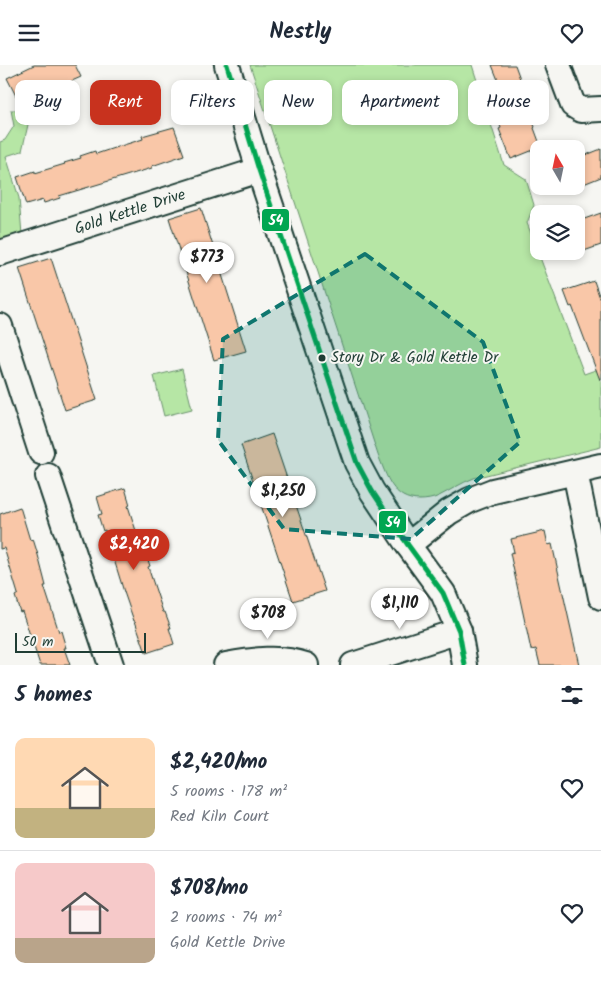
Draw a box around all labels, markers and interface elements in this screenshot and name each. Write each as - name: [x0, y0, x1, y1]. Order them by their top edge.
- text: Nestly: [269, 15, 332, 50]
- icon: menu: [15, 19, 43, 47]
- icon: heart: [558, 19, 586, 47]
- chip: Buy: [15, 80, 80, 125]
- chip: Rent: [90, 80, 161, 125]
- chip: Filters: [171, 80, 254, 125]
- chip: New: [264, 80, 332, 125]
- chip: Apartment: [342, 80, 458, 125]
- chip: House: [468, 80, 549, 125]
- north arrow: [530, 140, 585, 195]
- map controls: [530, 140, 585, 260]
- street label: Gold Kettle Drive: [71, 182, 189, 242]
- button: layers: [530, 205, 585, 260]
- line badge: 54: [261, 208, 290, 232]
- text: 54: [268, 210, 284, 232]
- pin: $773: [177, 241, 237, 284]
- text: $773: [190, 245, 224, 270]
- place label: Story Dr & Gold Kettle Dr: [331, 346, 499, 370]
- marker: Story Dr & Gold Kettle Dr: [317, 353, 327, 363]
- pin: $1,250: [242, 475, 324, 518]
- text: $1,250: [261, 479, 305, 504]
- line badge: 54: [378, 510, 407, 534]
- text: 54: [385, 512, 401, 534]
- pin: $2,420: [93, 529, 175, 571]
- text: $2,420: [109, 532, 159, 557]
- pin: $1,110: [359, 587, 441, 630]
- text: $1,110: [382, 591, 418, 616]
- pin: $708: [238, 597, 298, 640]
- text: $708: [251, 601, 285, 626]
- scale bar: [15, 630, 146, 653]
- text: 50 m: [22, 631, 53, 653]
- text: 5 homes: [15, 679, 92, 712]
- icon: filters: [558, 681, 586, 709]
- text: $2,420/mo: [170, 746, 267, 779]
- icon: home: [55, 758, 115, 818]
- icon: heart: [558, 774, 586, 802]
- text: 5 rooms · 178 m²: [170, 779, 287, 804]
- text: Red Kiln Court: [170, 804, 269, 829]
- text: $708/mo: [170, 872, 248, 905]
- icon: home: [55, 883, 115, 943]
- icon: heart: [558, 899, 586, 927]
- text: 2 rooms · 74 m²: [170, 905, 282, 930]
- text: Gold Kettle Drive: [170, 930, 285, 955]

